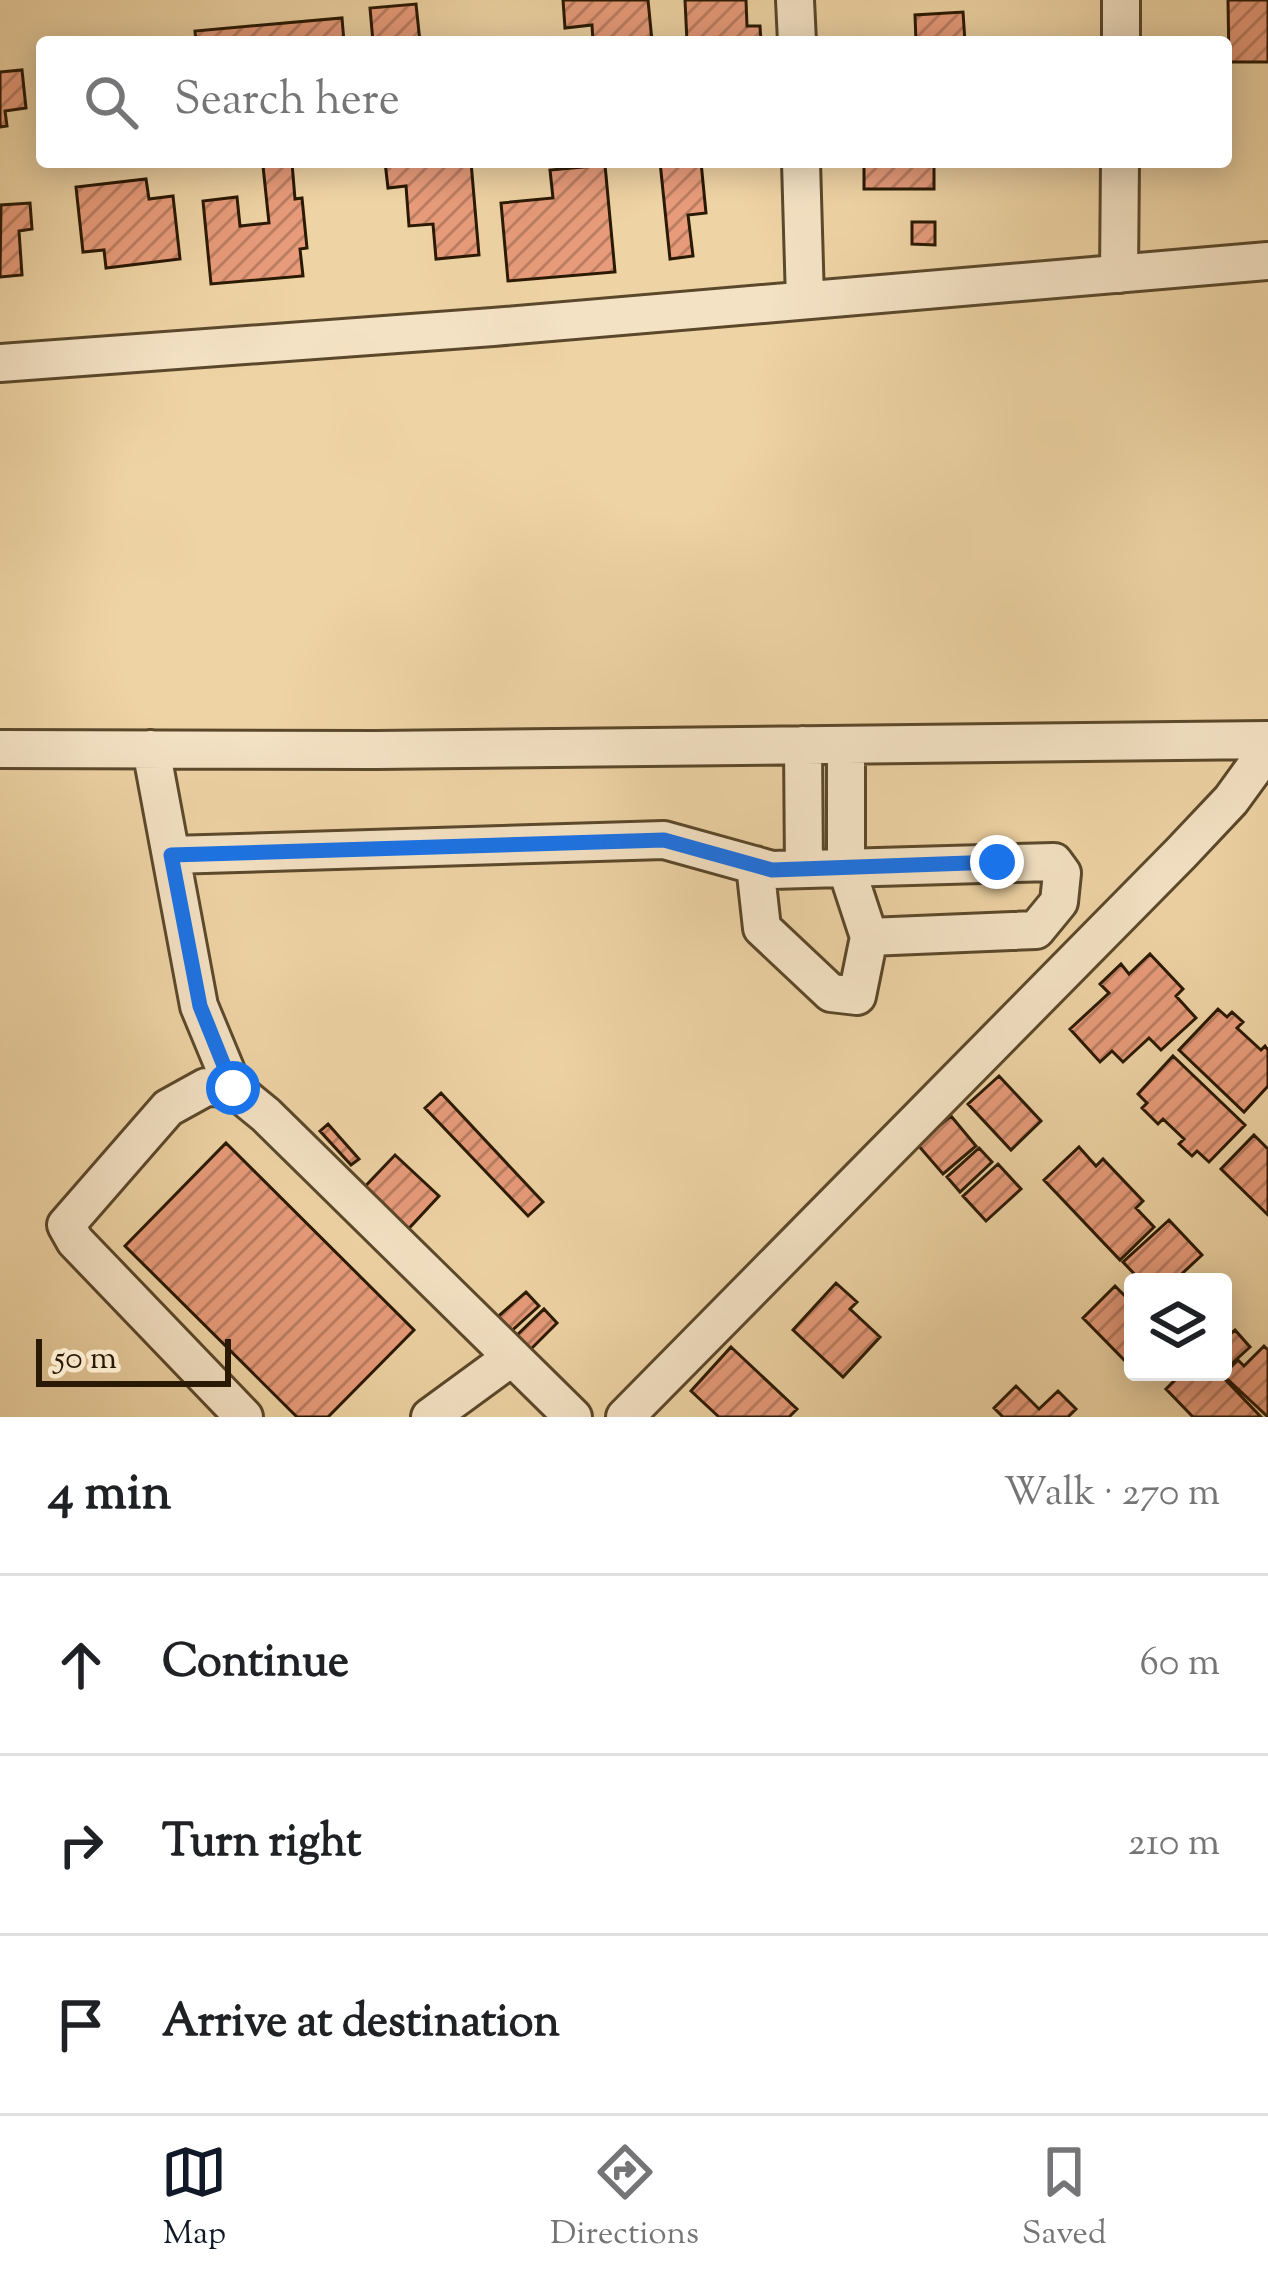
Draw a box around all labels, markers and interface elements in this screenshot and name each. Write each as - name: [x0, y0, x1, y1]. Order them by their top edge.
- search box: [36, 36, 1232, 168]
- icon: search: [78, 69, 144, 135]
- text: Search here: [174, 70, 400, 135]
- route end: [970, 835, 1024, 889]
- route start: [206, 1061, 260, 1115]
- map controls: [1124, 1273, 1232, 1381]
- button: layers: [1124, 1273, 1232, 1381]
- scale bar: [36, 1333, 231, 1386]
- text: 50 m: [54, 1336, 117, 1384]
- text: 4 min: [48, 1459, 171, 1532]
- text: Walk · 270 m: [1004, 1467, 1220, 1523]
- icon: ahead: [48, 1632, 114, 1698]
- text: Continue: [162, 1632, 349, 1697]
- text: 60 m: [1139, 1637, 1220, 1693]
- icon: right: [48, 1812, 114, 1878]
- text: Turn right: [162, 1812, 361, 1877]
- text: 210 m: [1128, 1817, 1220, 1873]
- icon: arrive: [48, 1992, 114, 2058]
- text: Arrive at destination: [162, 1992, 560, 2057]
- tab: Map: [161, 2139, 227, 2259]
- tab: Directions: [550, 2139, 699, 2259]
- tab: Saved: [1022, 2139, 1107, 2259]

